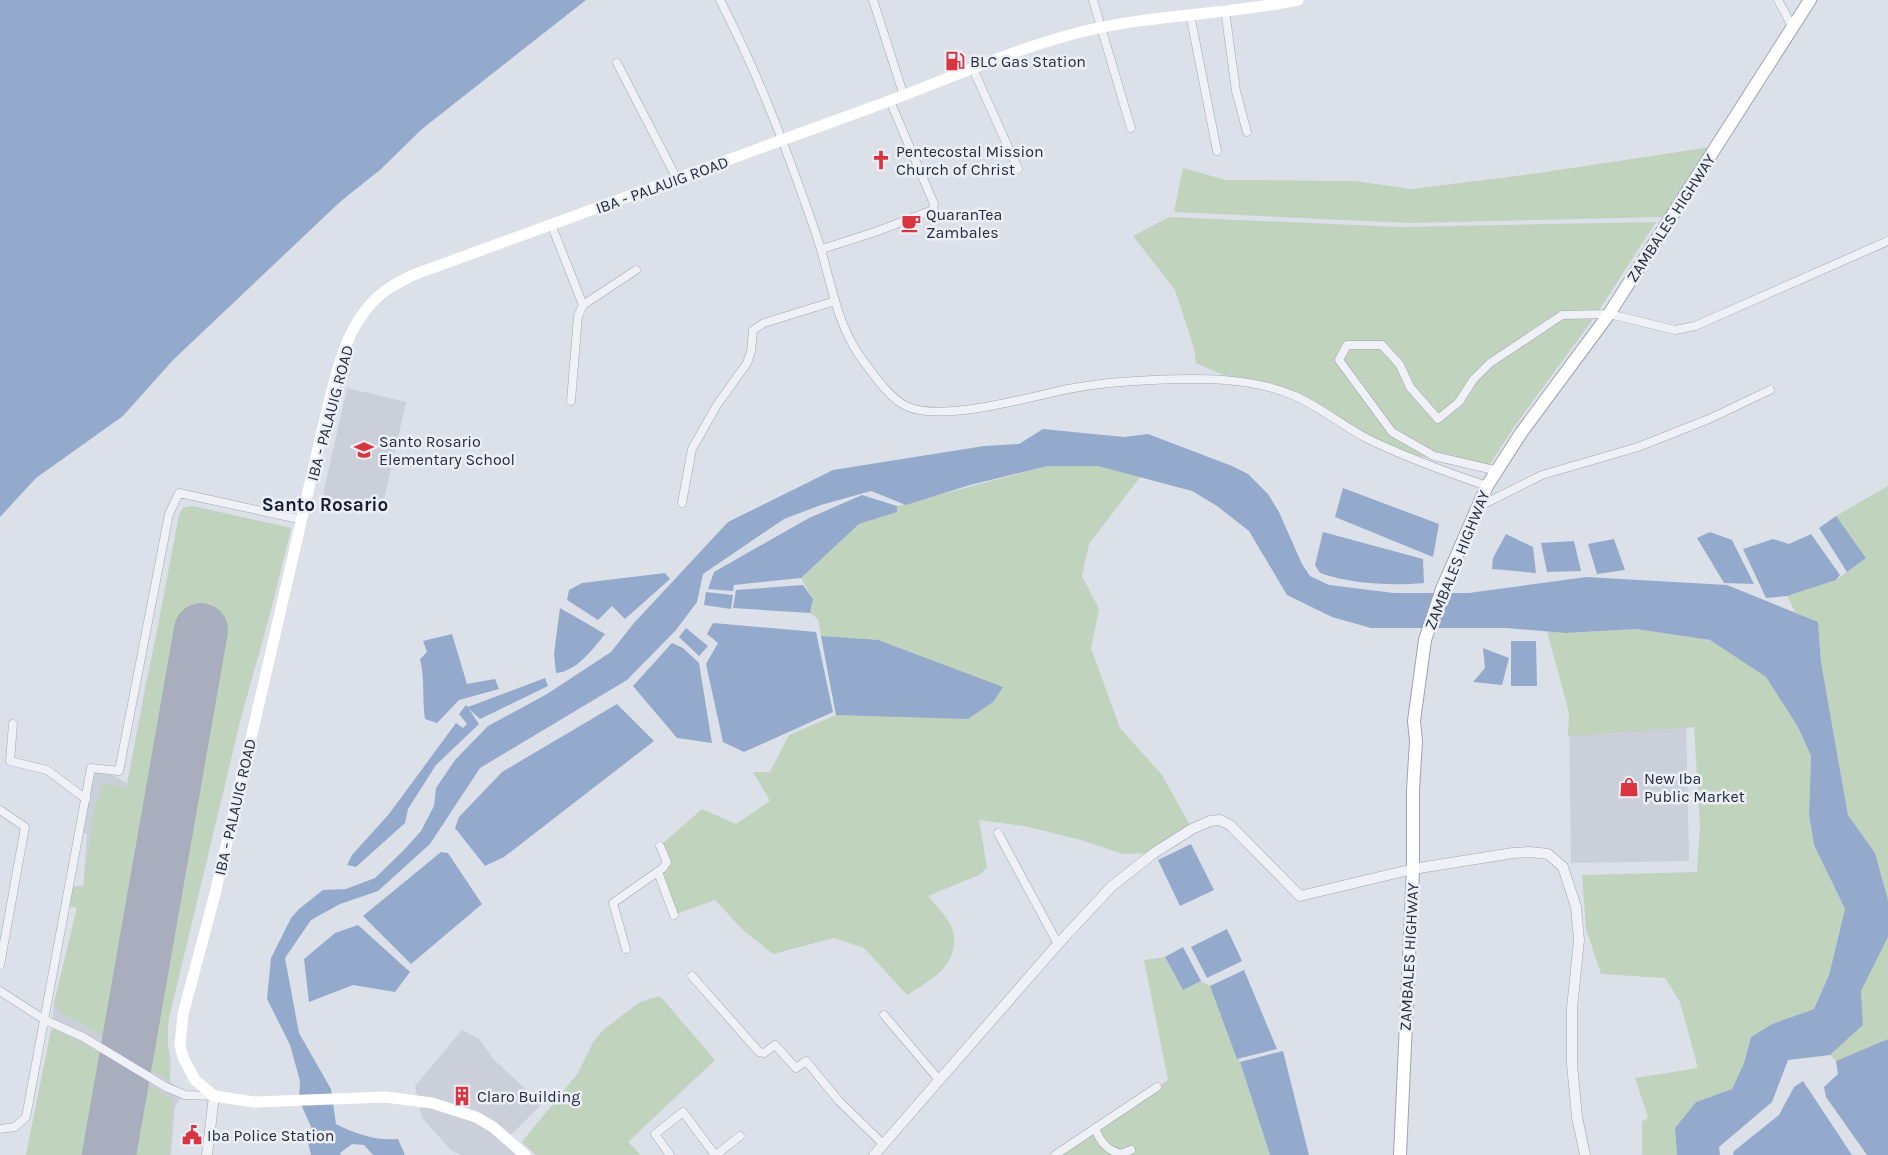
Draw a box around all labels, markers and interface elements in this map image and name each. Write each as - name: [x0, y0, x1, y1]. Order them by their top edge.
- fuel station icon: BLC Gas Station: [944, 50, 966, 72]
- place label: BLC Gas Station: [970, 52, 1086, 71]
- place label: Pentecostal Mission Church of Christ: [896, 142, 1044, 179]
- church icon: Pentecostal Mission Church of Christ: [870, 149, 892, 171]
- street label: ZAMBALES HIGHWAY: [1623, 150, 1720, 286]
- street label: IBA - PALAUIG ROAD: [593, 152, 731, 218]
- place label: QuaranTea Zambales: [926, 205, 1002, 242]
- cafe icon: QuaranTea Zambales: [900, 212, 922, 234]
- street label: IBA - PALAUIG ROAD: [303, 343, 357, 483]
- place label: Santo Rosario Elementary School: [379, 432, 515, 469]
- school or university icon: Santo Rosario Elementary School: [353, 439, 375, 461]
- street label: ZAMBALES HIGHWAY: [1420, 487, 1494, 633]
- district label: Santo Rosario: [262, 494, 388, 516]
- street label: IBA - PALAUIG ROAD: [210, 737, 260, 877]
- place label: New Iba Public Market: [1644, 769, 1745, 806]
- shop icon: New Iba Public Market: [1618, 776, 1640, 798]
- street label: ZAMBALES HIGHWAY: [1396, 882, 1422, 1032]
- building icon: Claro Building: [451, 1085, 473, 1107]
- place label: Claro Building: [477, 1087, 580, 1106]
- public building icon: Iba Police Station: [181, 1124, 203, 1146]
- place label: Iba Police Station: [207, 1126, 334, 1145]

